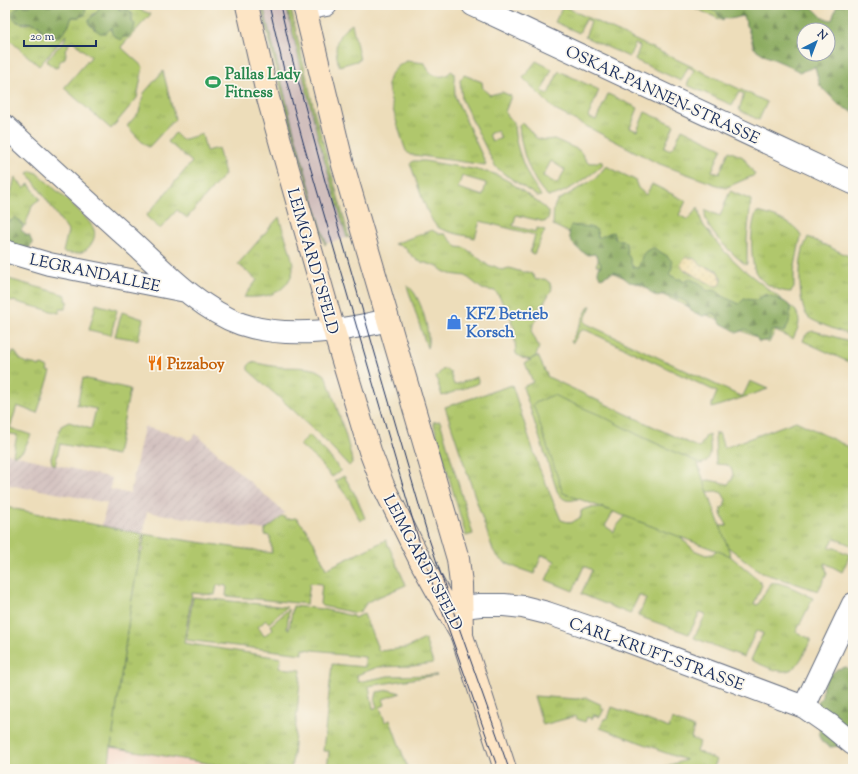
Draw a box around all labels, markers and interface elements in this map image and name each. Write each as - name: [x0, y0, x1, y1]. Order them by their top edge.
- scale bar: [24, 22, 96, 48]
- north arrow: [796, 22, 836, 62]
- text: N: [813, 26, 831, 44]
- text: 20 m: [30, 28, 55, 46]
- street label: OSKAR-PANNEN-STRASSE: [561, 41, 763, 152]
- place label: Pallas Lady Fitness: [225, 64, 301, 105]
- sports icon: Pallas Lady Fitness: [204, 73, 222, 91]
- street label: LEIMGARDTSFELD: [280, 186, 343, 337]
- street label: LEGRANDALLEE: [27, 249, 162, 300]
- place label: KFZ Betrieb Korsch: [466, 304, 549, 345]
- shop icon: KFZ Betrieb Korsch: [445, 313, 463, 331]
- restaurant icon: Pizzaboy: [146, 354, 164, 372]
- place label: Pizzaboy: [167, 354, 225, 377]
- street label: LEIMGARDTSFELD: [376, 491, 467, 635]
- street label: CARL-KRUFT-STRASSE: [565, 613, 747, 698]

